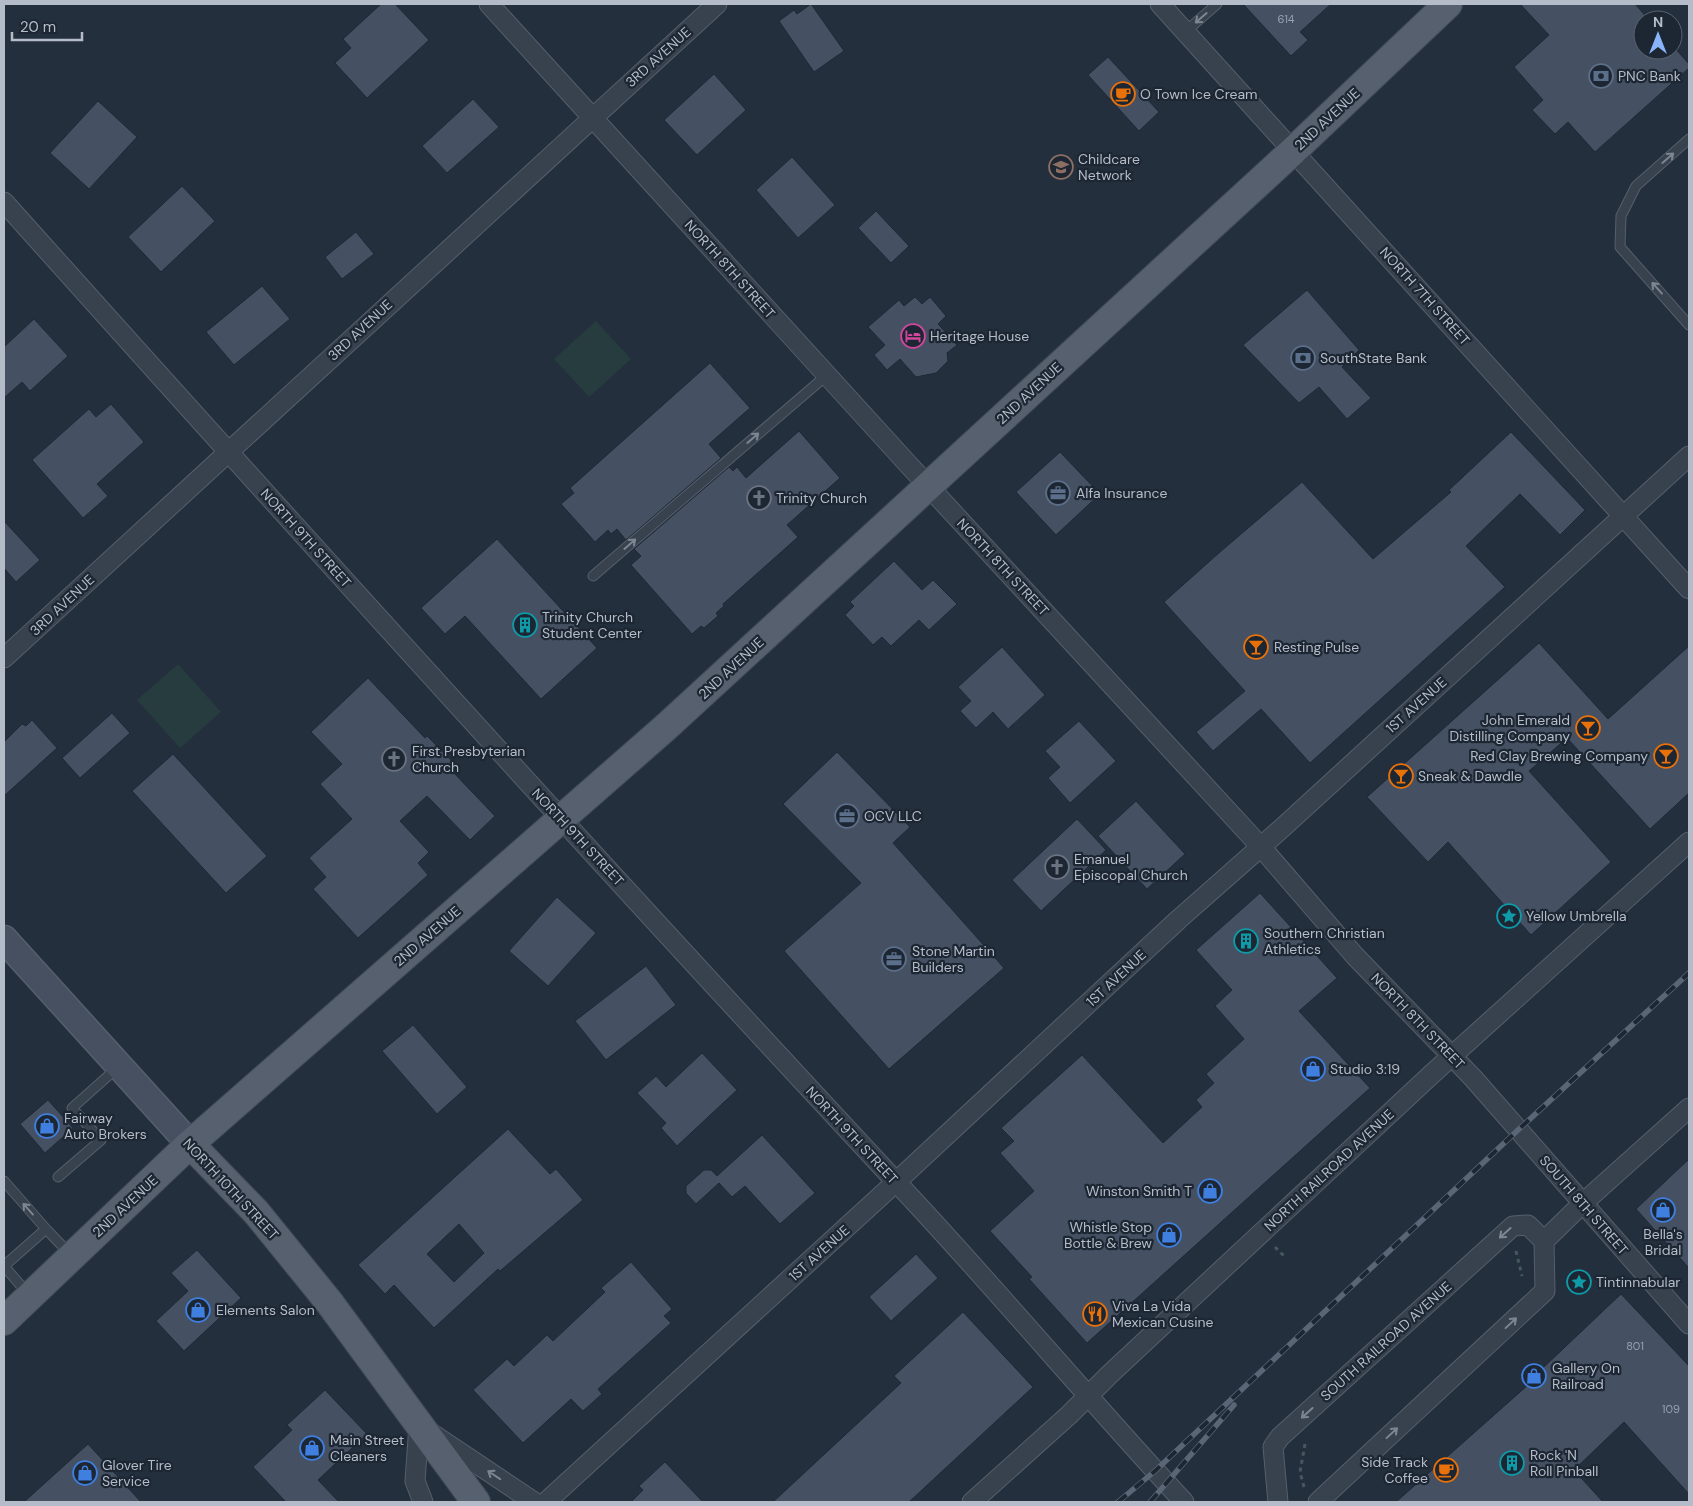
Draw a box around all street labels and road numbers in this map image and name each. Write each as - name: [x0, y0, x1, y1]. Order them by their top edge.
- street label: 3RD AVENUE: [622, 23, 695, 91]
- street label: 2ND AVENUE: [1290, 84, 1364, 154]
- street label: NORTH 8TH STREET: [681, 216, 779, 322]
- street label: NORTH 7TH STREET: [1376, 243, 1474, 349]
- street label: 3RD AVENUE: [324, 295, 396, 365]
- street label: 2ND AVENUE: [992, 358, 1066, 428]
- street label: NORTH 9TH STREET: [257, 485, 355, 591]
- street label: NORTH 8TH STREET: [953, 514, 1053, 620]
- street label: 3RD AVENUE: [26, 570, 98, 640]
- street label: 2ND AVENUE: [694, 633, 768, 703]
- street label: 1ST AVENUE: [1382, 673, 1450, 737]
- street label: NORTH 9TH STREET: [528, 784, 628, 890]
- street label: 2ND AVENUE: [390, 902, 464, 970]
- street label: 1ST AVENUE: [1082, 946, 1150, 1010]
- street label: NORTH 8TH STREET: [1367, 969, 1469, 1073]
- street label: NORTH 9TH STREET: [802, 1082, 902, 1188]
- street label: NORTH RAILROAD AVENUE: [1260, 1105, 1398, 1235]
- street label: NORTH 10TH STREET: [179, 1135, 283, 1244]
- street label: SOUTH 8TH STREET: [1536, 1152, 1632, 1259]
- street label: 2ND AVENUE: [88, 1171, 162, 1241]
- street label: 1ST AVENUE: [785, 1221, 853, 1285]
- street label: SOUTH RAILROAD AVENUE: [1317, 1277, 1455, 1405]

